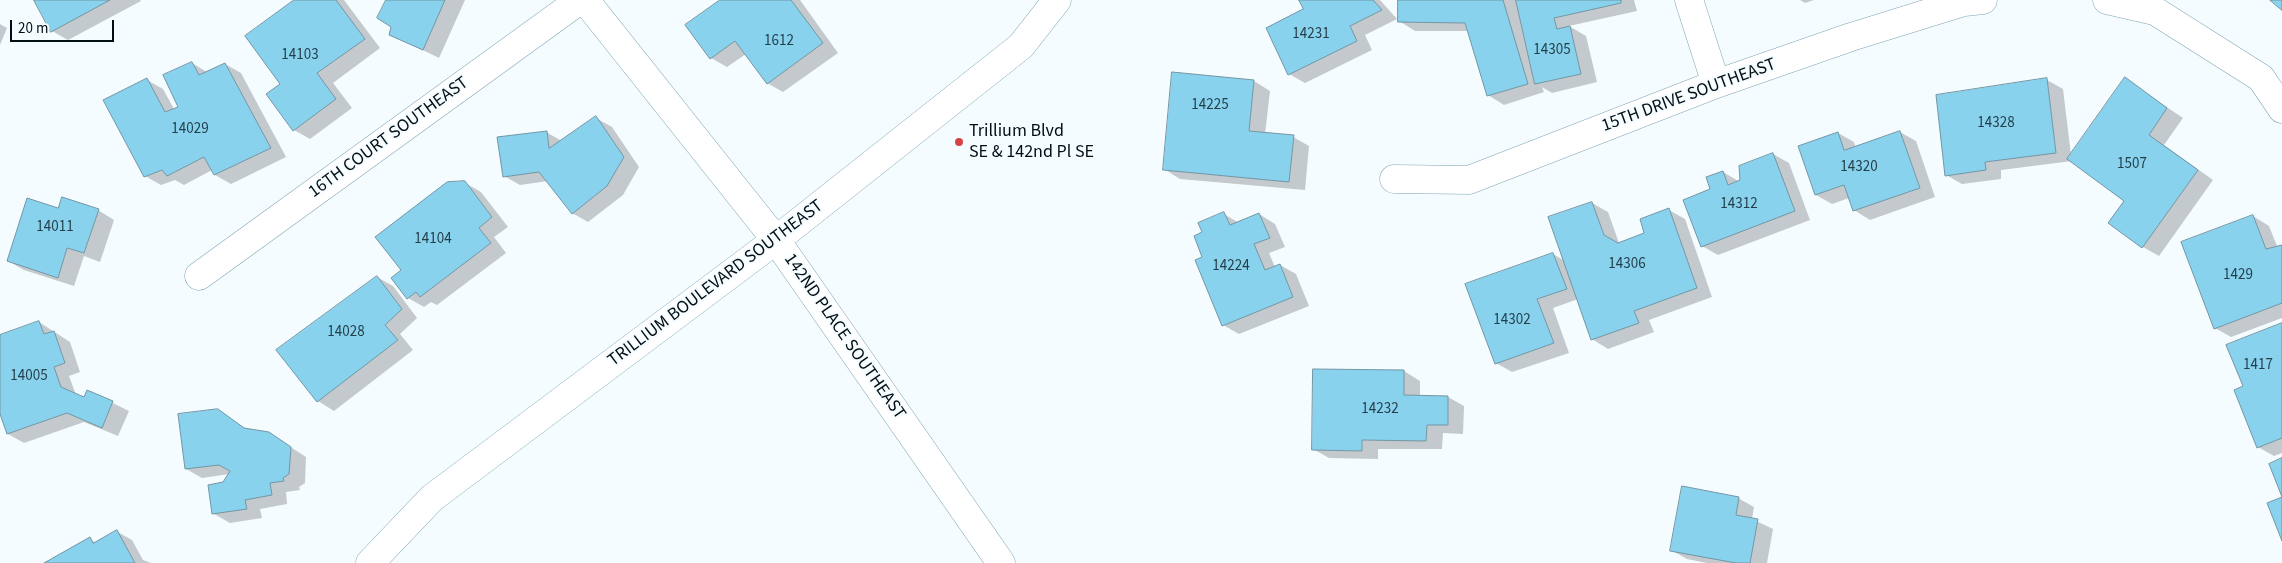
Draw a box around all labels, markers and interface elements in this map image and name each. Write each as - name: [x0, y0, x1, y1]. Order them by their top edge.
- scale bar: [12, 10, 116, 42]
- text: 20 m: [18, 18, 48, 39]
- house number: 14231: [1292, 26, 1330, 44]
- house number: 1612: [764, 33, 794, 51]
- house number: 14305: [1533, 42, 1571, 60]
- house number: 14103: [281, 47, 319, 65]
- street label: 15TH DRIVE SOUTHEAST: [1599, 54, 1779, 138]
- street label: 16TH COURT SOUTHEAST: [305, 73, 473, 203]
- house number: 14225: [1191, 97, 1229, 115]
- house number: 14328: [1977, 115, 2015, 133]
- house number: 14029: [171, 121, 209, 139]
- place label: Trillium Blvd SE & 142nd Pl SE: [969, 121, 1094, 163]
- marker: Trillium Blvd SE & 142nd Pl SE: [953, 136, 965, 148]
- house number: 1507: [2117, 156, 2147, 174]
- house number: 14320: [1840, 159, 1878, 177]
- street label: TRILLIUM BOULEVARD SOUTHEAST: [604, 196, 828, 372]
- house number: 14312: [1720, 196, 1758, 214]
- house number: 14011: [36, 219, 74, 237]
- house number: 14104: [414, 231, 452, 249]
- street label: 142ND PLACE SOUTHEAST: [778, 250, 910, 424]
- house number: 14306: [1608, 256, 1646, 274]
- house number: 14224: [1212, 258, 1250, 276]
- house number: 1429: [2223, 267, 2253, 285]
- house number: 14302: [1493, 312, 1531, 330]
- house number: 14028: [327, 324, 365, 342]
- house number: 1417: [2243, 357, 2273, 375]
- house number: 14005: [10, 368, 48, 386]
- house number: 14232: [1361, 401, 1399, 419]

